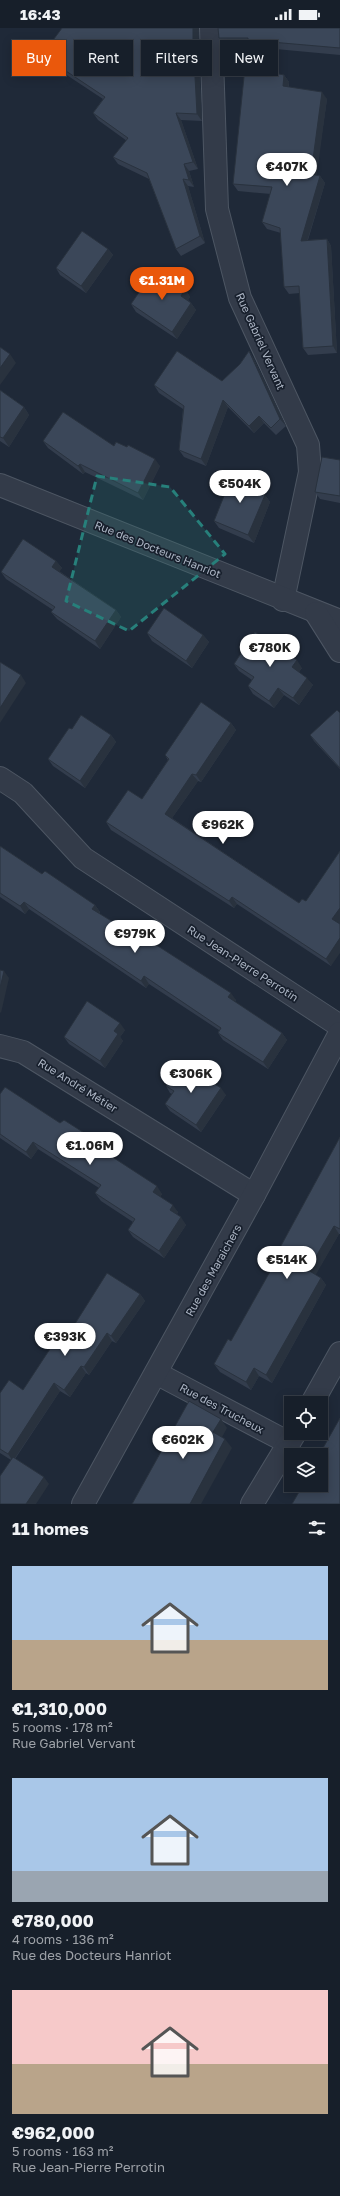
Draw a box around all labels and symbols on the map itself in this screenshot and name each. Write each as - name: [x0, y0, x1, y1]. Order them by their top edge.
- pin: €407K: [259, 153, 315, 187]
- pin: €1.31M: [129, 267, 195, 301]
- street label: Rue Gabriel Vervant: [234, 291, 288, 391]
- pin: €504K: [212, 470, 268, 504]
- street label: Rue des Docteurs Hanriot: [93, 518, 223, 580]
- pin: €780K: [242, 634, 298, 668]
- pin: €962K: [195, 811, 251, 845]
- pin: €979K: [107, 920, 163, 954]
- street label: Rue Jean-Pierre Perrotin: [185, 922, 301, 1004]
- street label: Rue André Métier: [36, 1055, 121, 1115]
- pin: €306K: [163, 1060, 219, 1094]
- pin: €1.06M: [57, 1132, 123, 1166]
- street label: Rue des Maraichers: [182, 1222, 244, 1318]
- pin: €514K: [259, 1246, 315, 1280]
- pin: €393K: [37, 1323, 93, 1357]
- street label: Rue des Trucheux: [178, 1380, 266, 1436]
- pin: €602K: [155, 1426, 211, 1460]

